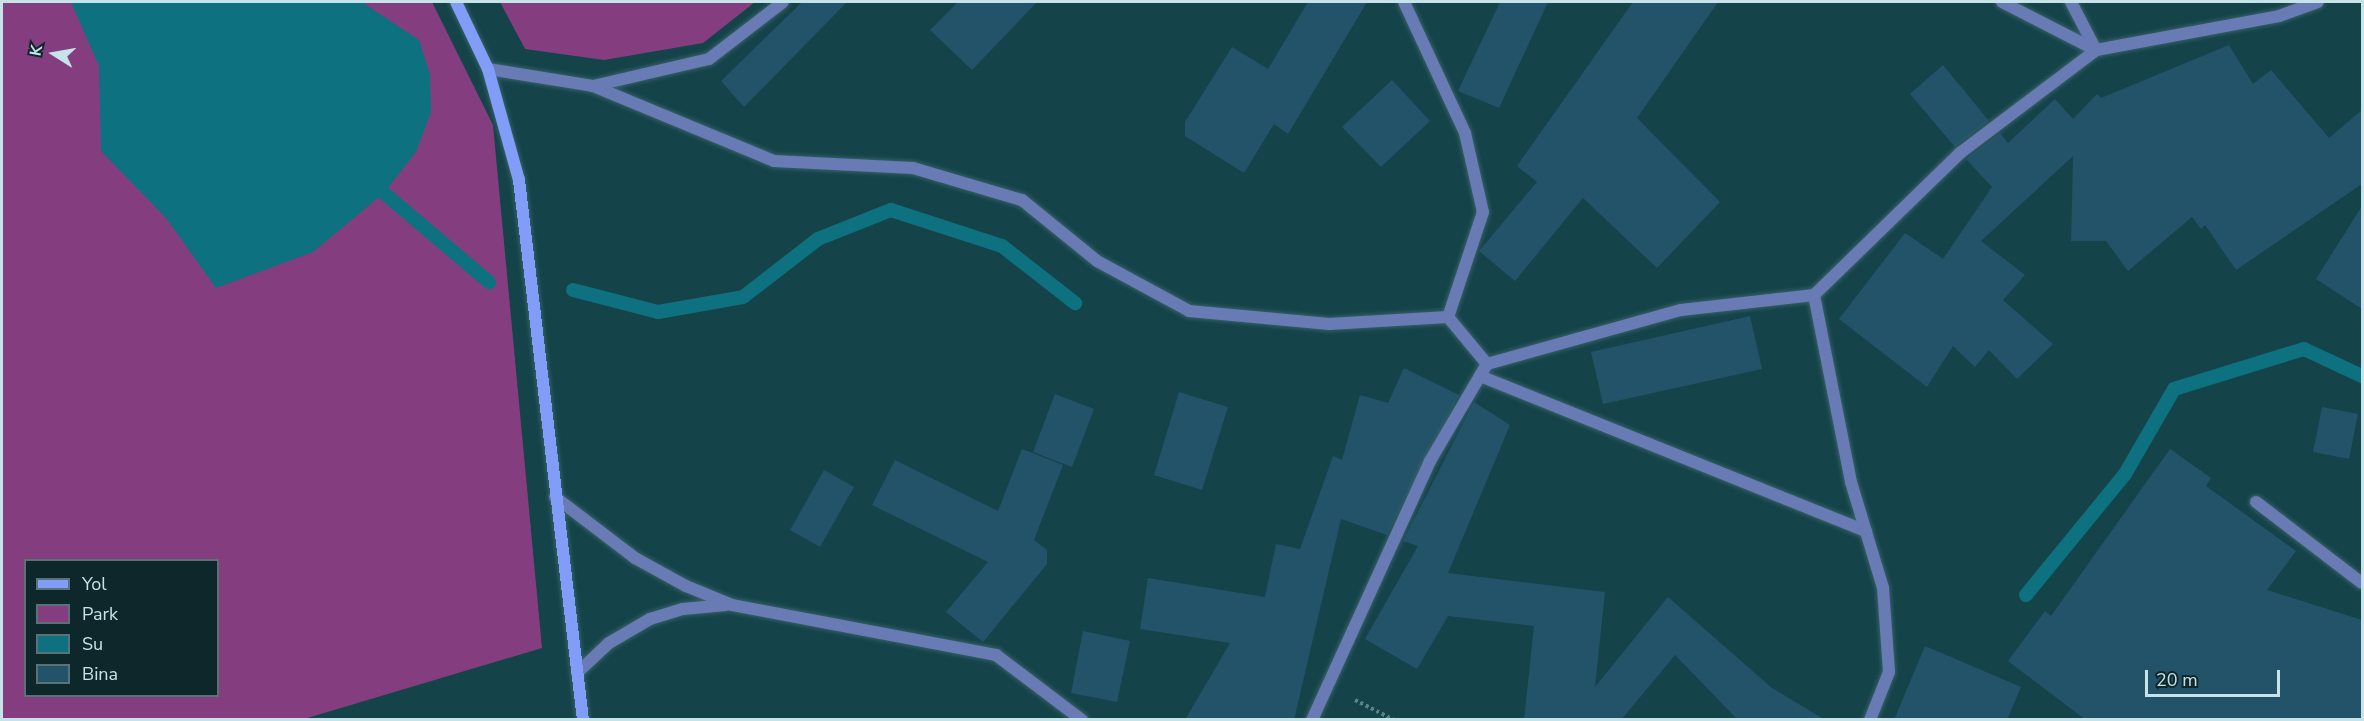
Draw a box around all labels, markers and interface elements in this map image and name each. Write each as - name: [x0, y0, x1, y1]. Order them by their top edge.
- north arrow: [24, 24, 84, 84]
- text: K: [25, 43, 48, 58]
- legend: [24, 559, 219, 697]
- text: Yol: [82, 572, 107, 596]
- text: Park: [82, 602, 118, 626]
- text: Su: [82, 632, 103, 656]
- scale bar: [2148, 658, 2283, 696]
- text: Bina: [82, 662, 118, 686]
- text: 20 m: [2156, 668, 2198, 692]

